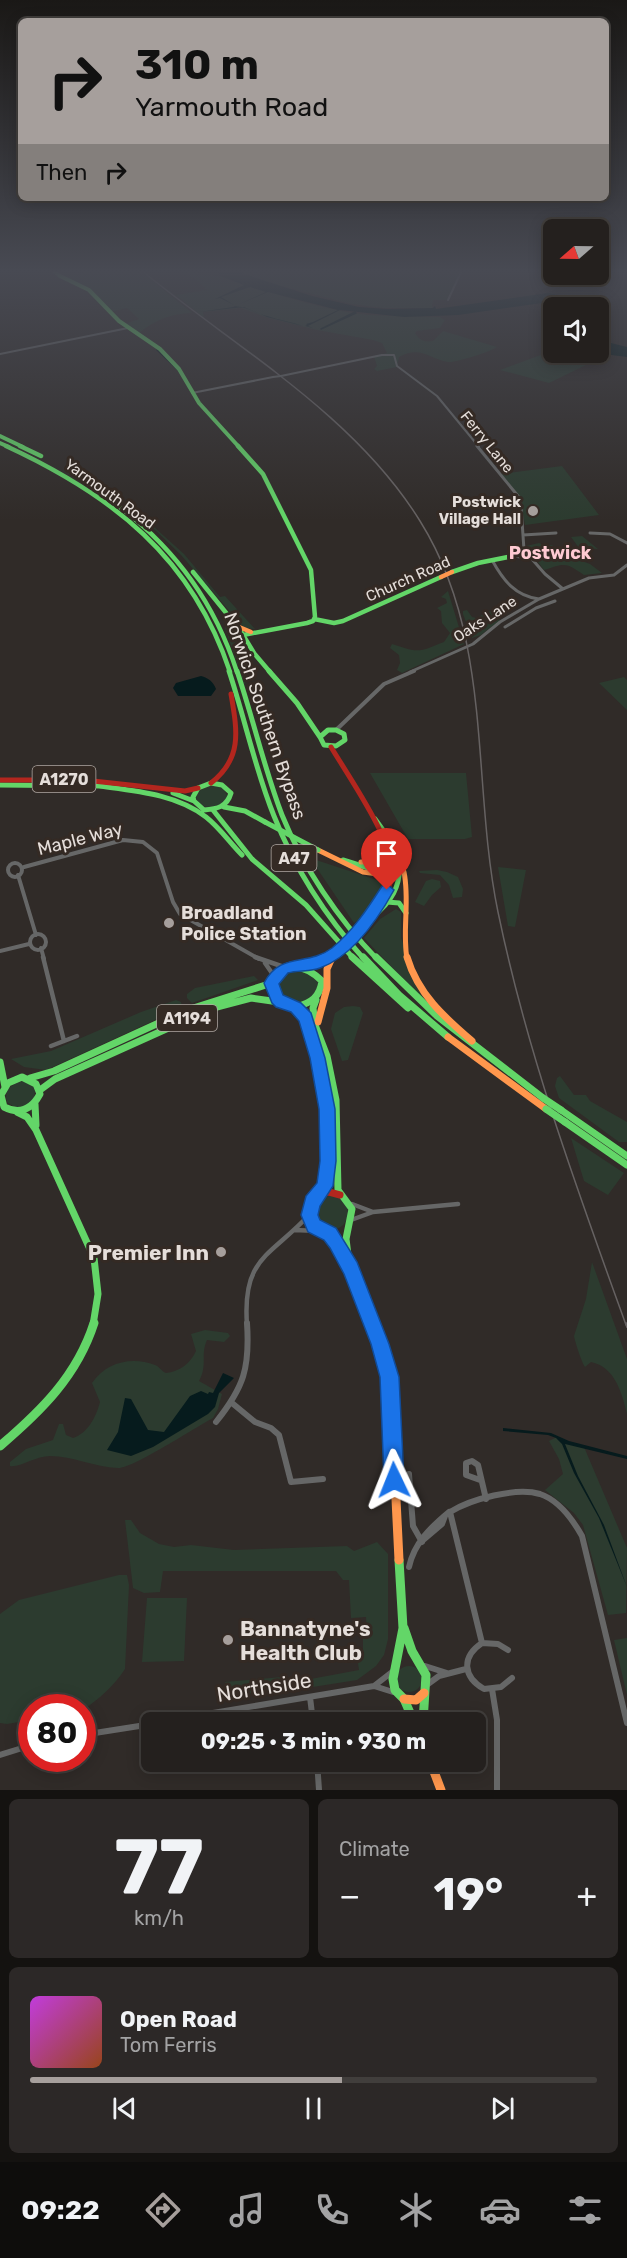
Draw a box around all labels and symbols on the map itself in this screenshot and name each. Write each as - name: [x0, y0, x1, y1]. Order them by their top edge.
- north arrow: [543, 219, 609, 285]
- street label: Ferry Lane: [457, 408, 517, 476]
- street label: Yarmouth Road: [61, 455, 159, 533]
- place label: Postwick Village Hall: [439, 493, 521, 528]
- marker: Postwick Village Hall: [526, 504, 540, 518]
- district label: Postwick: [509, 542, 592, 564]
- street label: Church Road: [363, 552, 453, 606]
- street label: Oaks Lane: [450, 592, 520, 646]
- street label: Norwich Southern Bypass: [219, 610, 311, 822]
- road number: A1270: [32, 766, 96, 792]
- street label: Maple Way: [35, 818, 125, 860]
- pin: [361, 828, 412, 890]
- road number: A47: [272, 845, 316, 871]
- place label: Broadland Police Station: [181, 902, 307, 945]
- marker: Broadland Police Station: [162, 916, 176, 930]
- road number: A1194: [157, 1005, 217, 1031]
- place label: Premier Inn: [88, 1240, 209, 1265]
- marker: Premier Inn: [214, 1245, 228, 1259]
- position arrow: [362, 1448, 426, 1512]
- place label: Bannatyne's Health Club: [240, 1616, 371, 1665]
- marker: Bannatyne's Health Club: [221, 1633, 235, 1647]
- street label: Northside: [215, 1667, 313, 1707]
- speed limit sign: 80: [18, 1694, 96, 1772]

